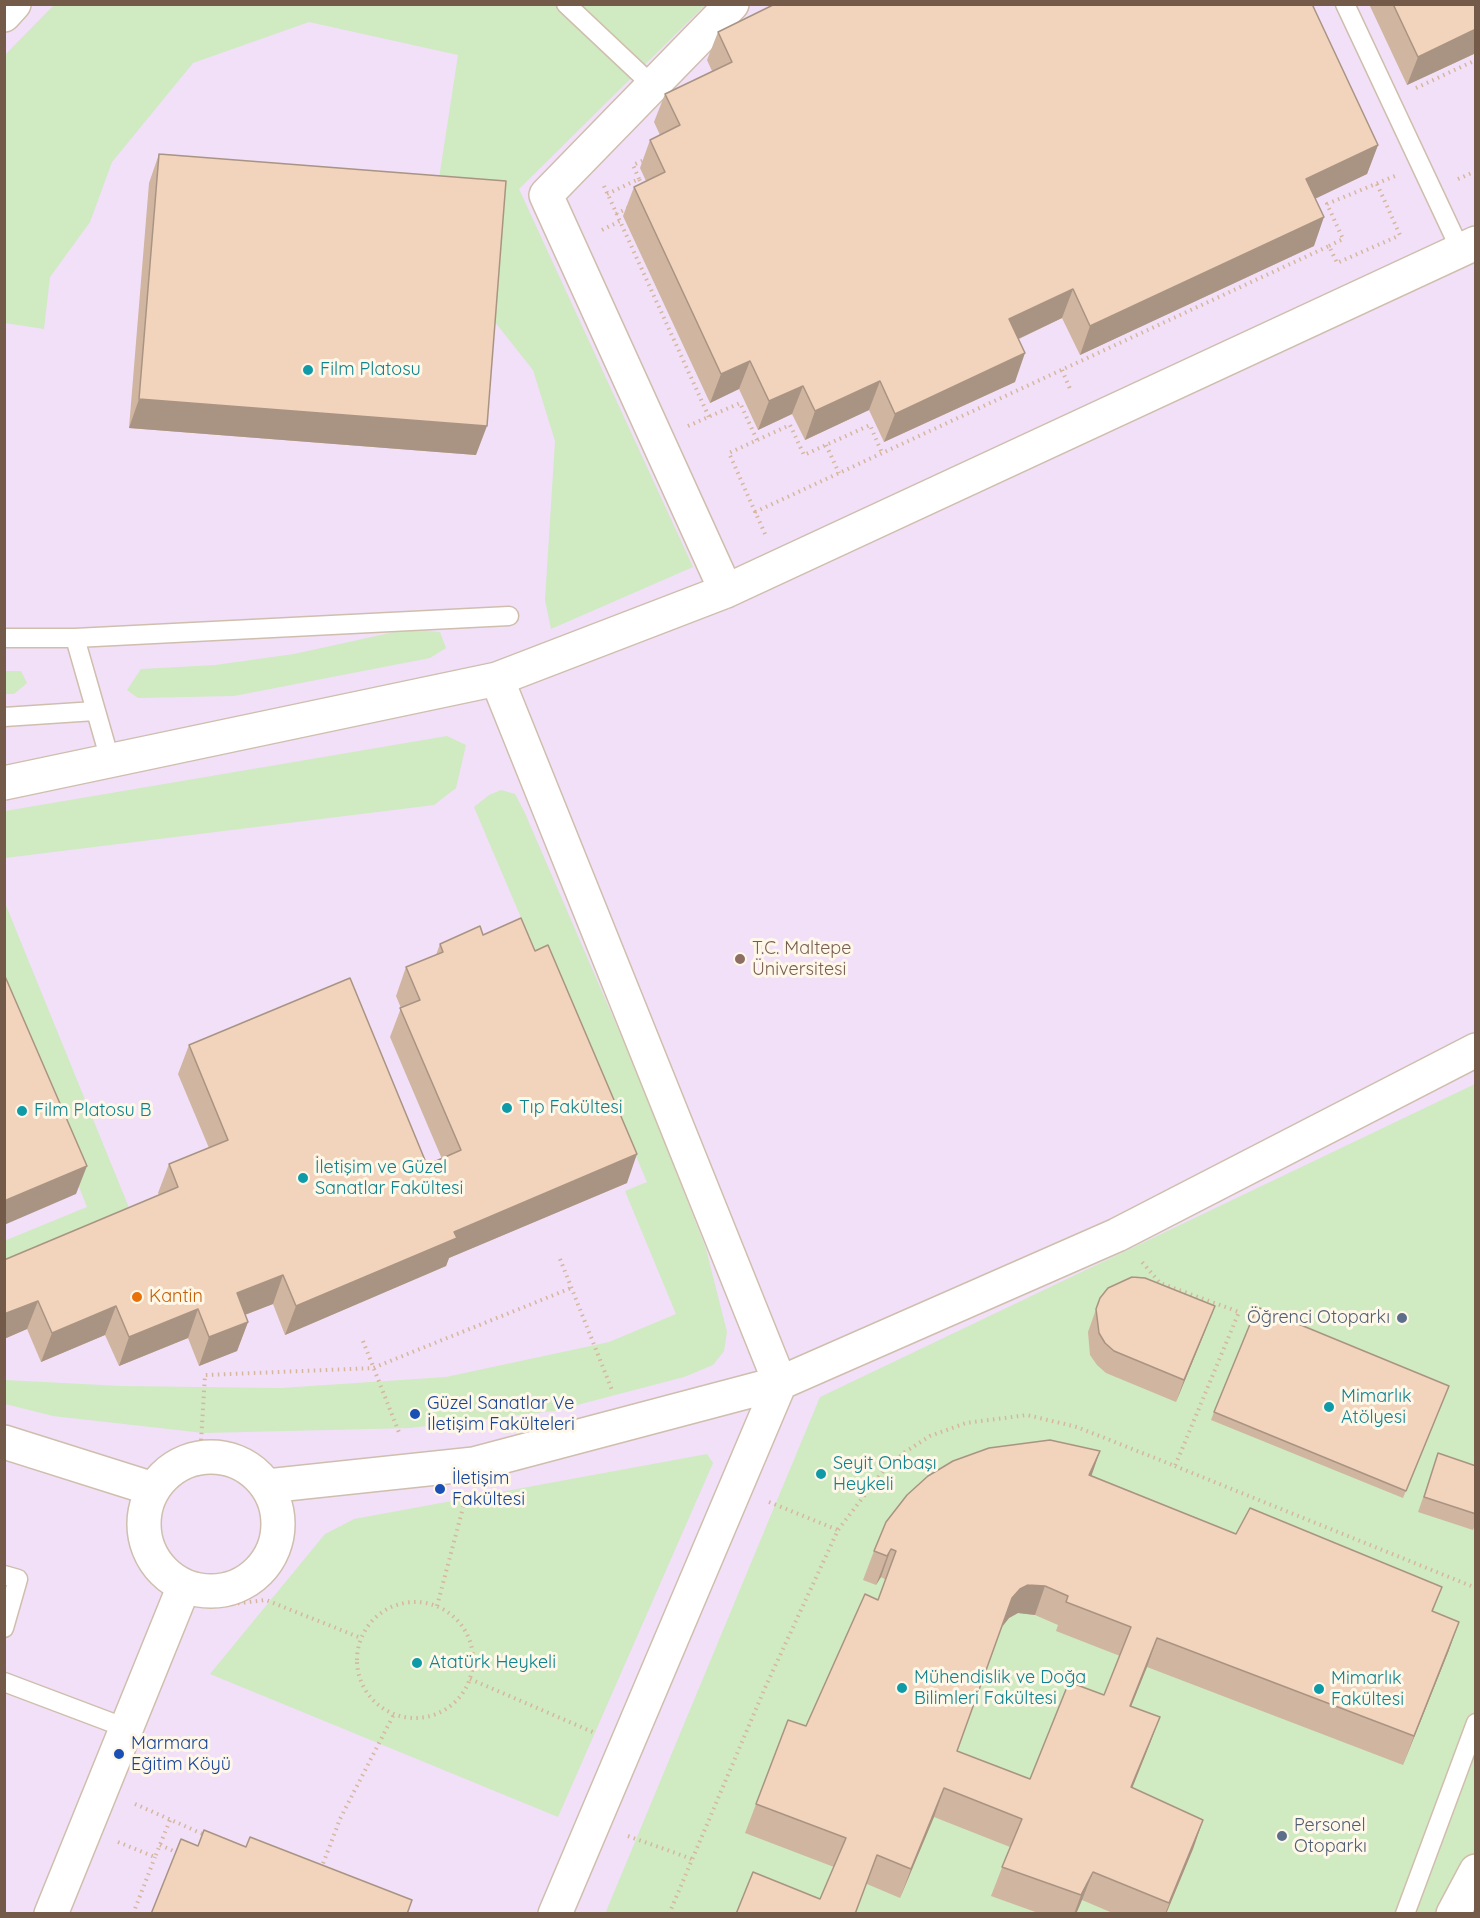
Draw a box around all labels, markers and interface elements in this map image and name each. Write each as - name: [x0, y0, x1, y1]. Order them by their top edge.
- place label: Film Platosu: [320, 359, 421, 381]
- marker: Film Platosu: [301, 363, 315, 377]
- place label: T.C. Maltepe Üniversitesi: [752, 938, 851, 980]
- marker: T.C. Maltepe Üniversitesi: [733, 952, 747, 966]
- place label: Tıp Fakültesi: [519, 1097, 623, 1119]
- place label: Film Platosu B: [34, 1100, 151, 1122]
- marker: Tıp Fakültesi: [500, 1101, 514, 1115]
- marker: Film Platosu B: [15, 1104, 29, 1118]
- place label: İletişim ve Güzel Sanatlar Fakültesi: [315, 1157, 463, 1200]
- marker: İletişim ve Güzel Sanatlar Fakültesi: [296, 1171, 310, 1185]
- place label: Kantin: [149, 1286, 203, 1308]
- marker: Kantin: [130, 1290, 144, 1304]
- place label: Öğrenci Otoparkı: [1247, 1307, 1390, 1329]
- marker: Öğrenci Otoparkı: [1395, 1311, 1409, 1325]
- place label: Mimarlık Atölyesi: [1341, 1386, 1412, 1428]
- place label: Güzel Sanatlar Ve İletişim Fakülteleri: [427, 1393, 575, 1436]
- marker: Mimarlık Atölyesi: [1322, 1400, 1336, 1414]
- marker: Güzel Sanatlar Ve İletişim Fakülteleri: [408, 1407, 422, 1421]
- place label: Seyit Onbaşı Heykeli: [833, 1453, 937, 1496]
- marker: Seyit Onbaşı Heykeli: [814, 1467, 828, 1481]
- place label: İletişim Fakültesi: [452, 1468, 525, 1510]
- marker: İletişim Fakültesi: [433, 1482, 447, 1496]
- place label: Atatürk Heykeli: [429, 1652, 556, 1674]
- marker: Atatürk Heykeli: [410, 1656, 424, 1670]
- place label: Mühendislik ve Doğa Bilimleri Fakültesi: [914, 1667, 1086, 1710]
- place label: Mimarlık Fakültesi: [1331, 1668, 1404, 1710]
- marker: Mühendislik ve Doğa Bilimleri Fakültesi: [895, 1681, 909, 1695]
- marker: Mimarlık Fakültesi: [1312, 1682, 1326, 1696]
- place label: Marmara Eğitim Köyü: [131, 1733, 231, 1776]
- marker: Marmara Eğitim Köyü: [112, 1747, 126, 1761]
- place label: Personel Otoparkı: [1294, 1815, 1367, 1858]
- marker: Personel Otoparkı: [1275, 1829, 1289, 1843]

